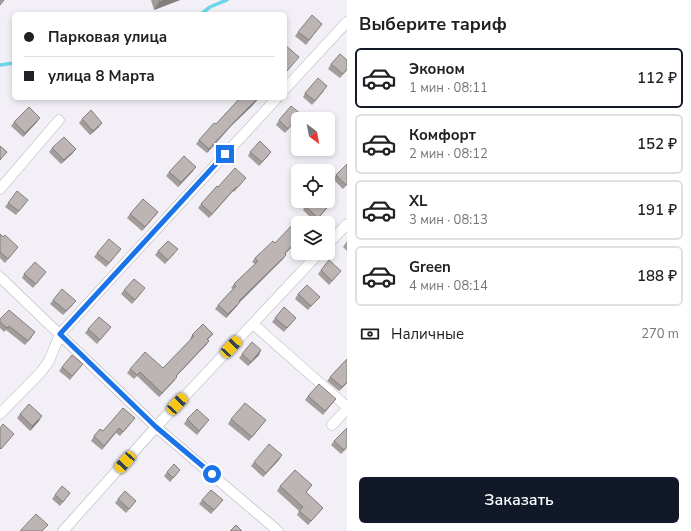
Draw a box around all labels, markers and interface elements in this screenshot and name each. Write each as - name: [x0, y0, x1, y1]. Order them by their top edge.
- text: Выберите тариф: [359, 12, 507, 36]
- text: Парковая улица: [48, 27, 167, 47]
- text: Эконом: [409, 59, 465, 79]
- icon: car: [361, 60, 397, 96]
- text: улица 8 Марта: [48, 66, 155, 86]
- text: 112 ₽: [637, 68, 677, 88]
- text: 1 мин · 08:11: [409, 79, 488, 97]
- north arrow: [291, 112, 335, 156]
- map controls: [291, 112, 335, 260]
- text: Комфорт: [409, 125, 476, 145]
- icon: car: [361, 126, 397, 162]
- text: 152 ₽: [637, 134, 677, 154]
- route end: [216, 145, 234, 163]
- text: 2 мин · 08:12: [409, 145, 488, 163]
- button: locate: [291, 164, 335, 208]
- text: XL: [409, 191, 428, 211]
- icon: car: [361, 192, 397, 228]
- text: 191 ₽: [637, 200, 677, 220]
- text: 3 мин · 08:13: [409, 211, 488, 229]
- button: layers: [291, 216, 335, 260]
- text: Green: [409, 257, 451, 277]
- icon: car: [361, 258, 397, 294]
- text: 188 ₽: [637, 266, 677, 286]
- text: 4 мин · 08:14: [409, 277, 488, 295]
- icon: cash: [359, 323, 381, 345]
- text: Наличные: [391, 324, 464, 344]
- text: 270 m: [641, 325, 679, 343]
- car: [218, 334, 244, 360]
- car: [164, 391, 190, 417]
- car: [113, 449, 137, 475]
- route start: [203, 465, 221, 483]
- button: Заказать: [359, 477, 679, 523]

